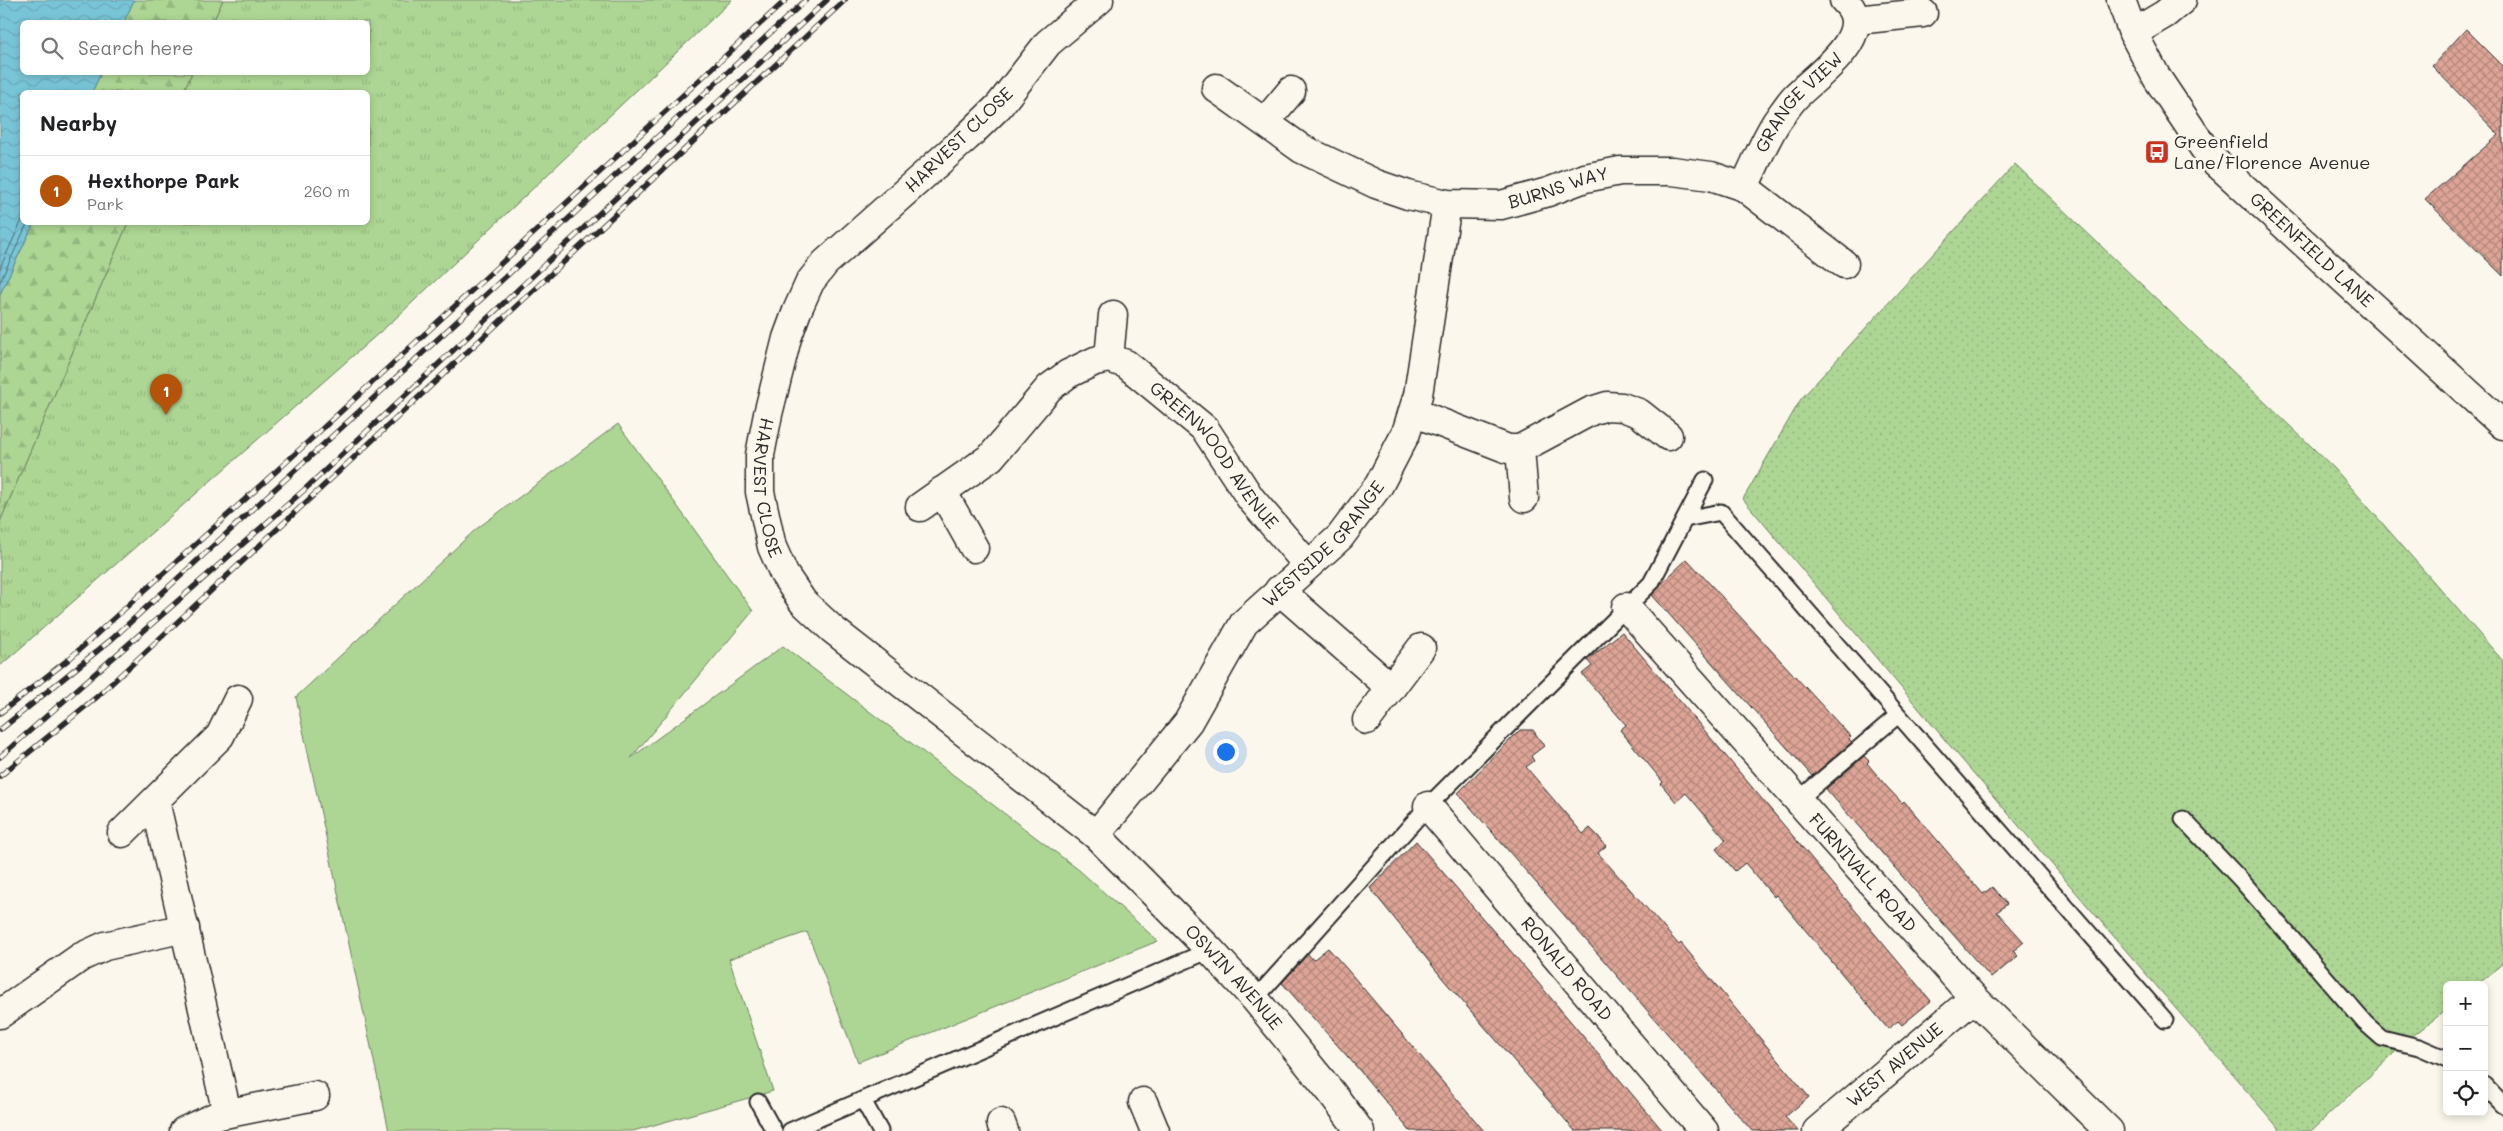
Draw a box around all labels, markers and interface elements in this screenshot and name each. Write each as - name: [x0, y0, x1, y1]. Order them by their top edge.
- search box: [20, 20, 370, 75]
- icon: search: [38, 34, 66, 62]
- text: Search here: [78, 35, 194, 60]
- street label: GRANGE VIEW: [1749, 46, 1847, 156]
- street label: HARVEST CLOSE: [899, 81, 1018, 197]
- text: Nearby: [40, 109, 117, 136]
- place label: Greenfield Lane/Florence Avenue: [2174, 129, 2370, 174]
- bus stop icon: Greenfield Lane/Florence Avenue: [2144, 139, 2170, 165]
- street label: BURNS WAY: [1505, 161, 1610, 214]
- text: Hexthorpe Park: [87, 168, 239, 193]
- text: 1: [52, 180, 60, 201]
- text: 260 m: [304, 180, 350, 201]
- street label: GREENFIELD LANE: [2245, 186, 2380, 312]
- text: Park: [87, 193, 123, 214]
- pin: 1: [150, 374, 182, 415]
- street label: GREENWOOD AVENUE: [1145, 375, 1285, 534]
- street label: HARVEST CLOSE: [749, 416, 788, 561]
- street label: WESTSIDE GRANGE: [1257, 475, 1389, 612]
- your location: [1213, 739, 1239, 765]
- street label: FURNIVALL ROAD: [1804, 808, 1923, 937]
- street label: RONALD ROAD: [1516, 911, 1618, 1026]
- street label: OSWIN AVENUE: [1180, 919, 1288, 1034]
- map controls: [2443, 981, 2488, 1116]
- button: +: [2443, 981, 2488, 1026]
- street label: WEST AVENUE: [1841, 1017, 1947, 1112]
- button: −: [2443, 1026, 2488, 1071]
- button: locate: [2443, 1071, 2488, 1116]

